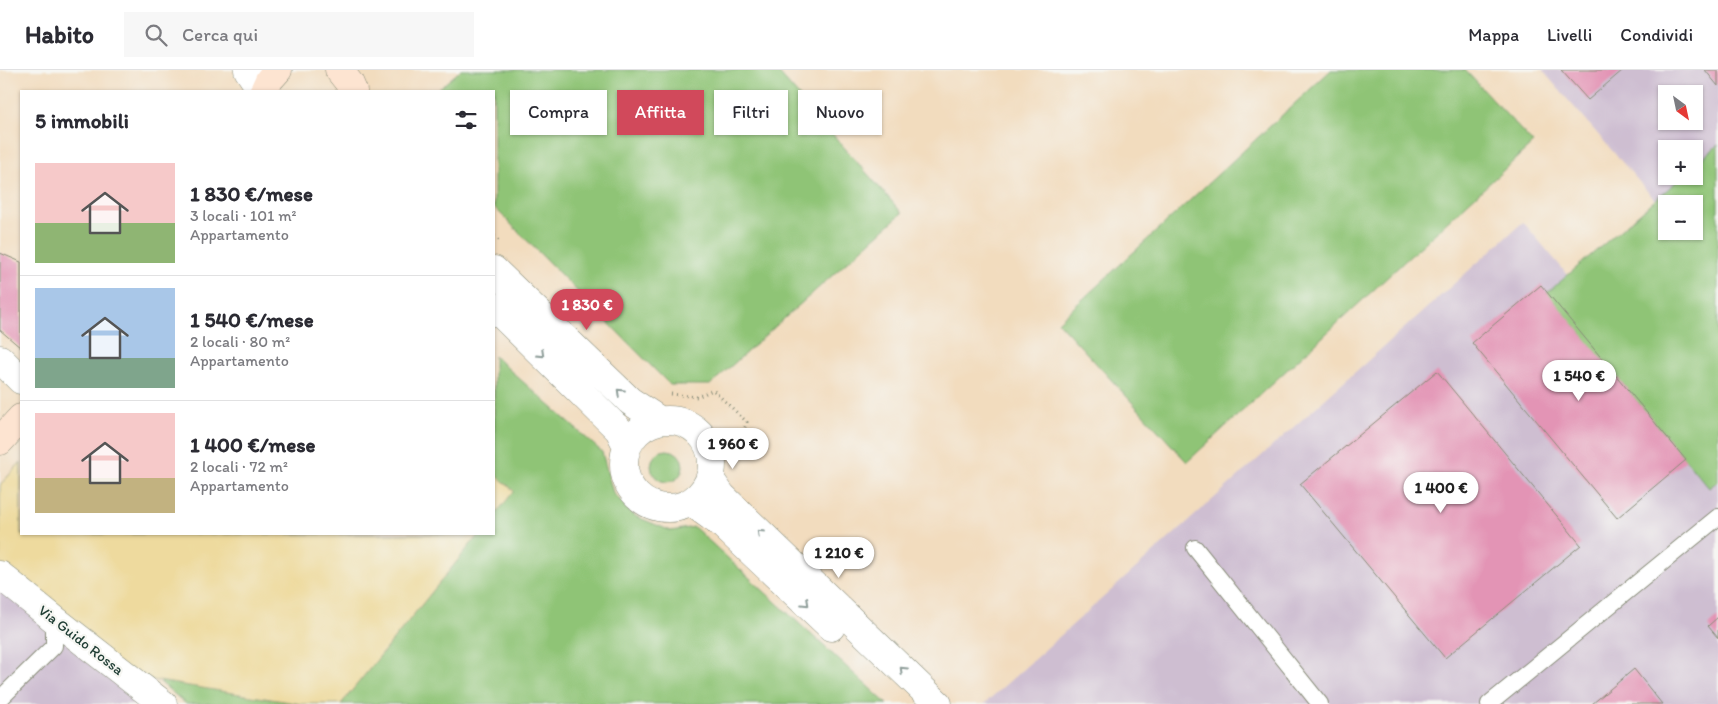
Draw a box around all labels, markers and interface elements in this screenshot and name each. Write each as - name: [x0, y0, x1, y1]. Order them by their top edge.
- search box: [124, 12, 474, 57]
- text: Habito: [25, 20, 94, 49]
- icon: search: [142, 21, 170, 49]
- text: Cerca qui: [182, 23, 258, 46]
- text: Mappa: [1468, 24, 1519, 46]
- text: Livelli: [1547, 24, 1592, 46]
- text: Condividi: [1620, 24, 1693, 46]
- north arrow: [1658, 85, 1702, 130]
- map controls: [1658, 85, 1703, 240]
- chip: Compra: [510, 90, 607, 135]
- chip: Affitta: [617, 90, 704, 135]
- chip: Filtri: [714, 90, 788, 135]
- chip: Nuovo: [798, 90, 882, 135]
- icon: filters: [452, 106, 480, 134]
- text: 5 immobili: [35, 108, 129, 133]
- button: +: [1658, 140, 1703, 185]
- text: 1 830 €/mese: [190, 181, 313, 206]
- icon: home: [75, 183, 135, 243]
- button: −: [1658, 195, 1703, 240]
- text: 3 locali · 101 m²: [190, 206, 297, 225]
- text: Appartamento: [190, 225, 289, 244]
- pin: 1 830 €: [541, 288, 633, 331]
- text: 1 830 €: [561, 295, 613, 314]
- text: 1 540 €/mese: [190, 307, 314, 332]
- icon: home: [75, 308, 135, 368]
- text: 2 locali · 80 m²: [190, 332, 290, 351]
- one-way arrow: [535, 348, 544, 357]
- text: Appartamento: [190, 351, 289, 370]
- pin: 1 540 €: [1533, 360, 1625, 402]
- text: 1 540 €: [1553, 366, 1605, 385]
- one-way arrow: [617, 389, 626, 398]
- pin: 1 960 €: [687, 428, 779, 470]
- text: 1 400 €/mese: [190, 432, 316, 457]
- icon: home: [75, 433, 135, 493]
- text: 1 960 €: [708, 434, 758, 453]
- text: 2 locali · 72 m²: [190, 457, 288, 476]
- pin: 1 400 €: [1395, 472, 1487, 514]
- text: Appartamento: [190, 476, 289, 495]
- text: 1 400 €: [1414, 478, 1468, 497]
- one-way arrow: [757, 530, 766, 539]
- pin: 1 210 €: [793, 536, 885, 579]
- text: 1 210 €: [814, 543, 864, 562]
- one-way arrow: [800, 597, 809, 606]
- street label: Via Guido Rossa: [35, 601, 127, 679]
- one-way arrow: [899, 667, 908, 676]

